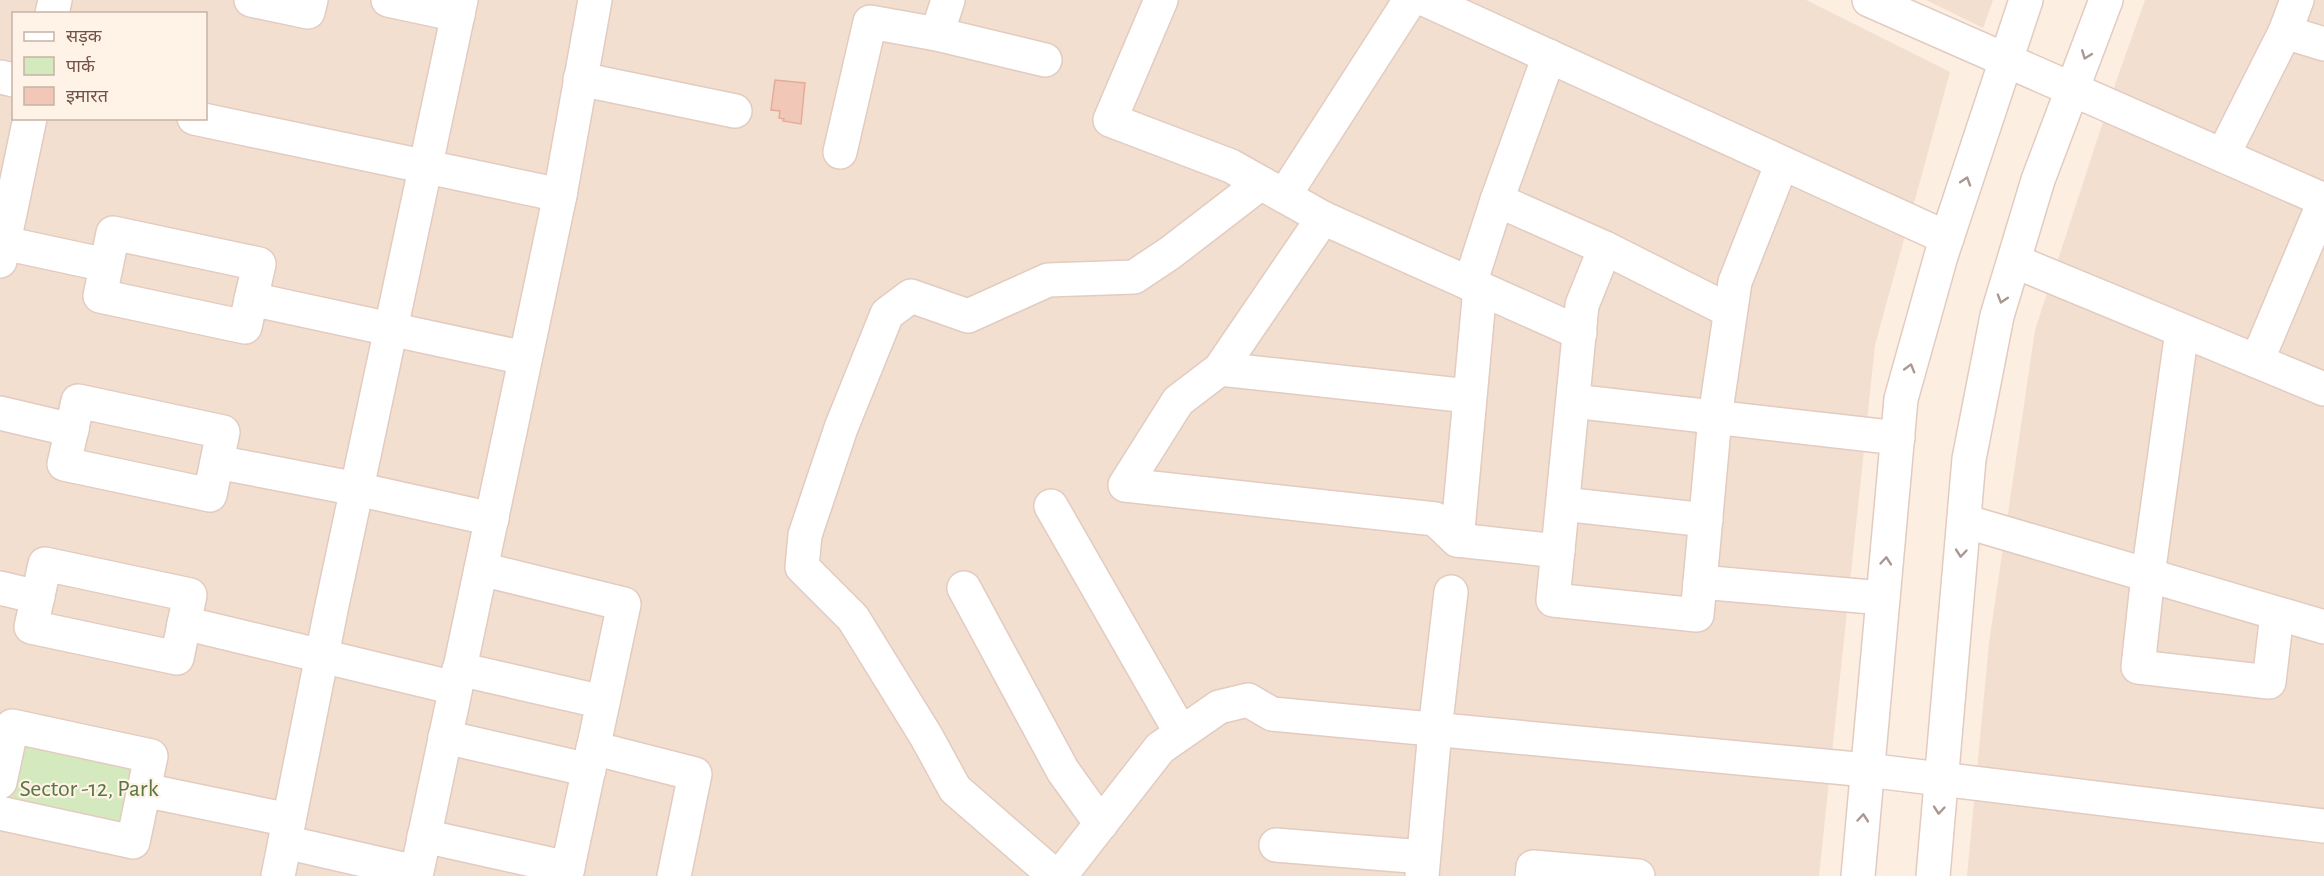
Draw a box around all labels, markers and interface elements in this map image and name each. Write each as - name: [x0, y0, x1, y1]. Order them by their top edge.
- legend: [12, 12, 207, 120]
- text: सड़क: [66, 28, 103, 46]
- one-way arrow: [2080, 49, 2093, 60]
- text: पार्क: [66, 55, 96, 76]
- text: इमारत: [66, 88, 109, 106]
- one-way arrow: [1959, 176, 1971, 187]
- one-way arrow: [1997, 293, 2009, 304]
- one-way arrow: [1903, 363, 1915, 374]
- one-way arrow: [1955, 548, 1968, 557]
- one-way arrow: [1879, 556, 1892, 565]
- park label: Sector -12, Park: [19, 777, 159, 801]
- one-way arrow: [1933, 805, 1946, 814]
- one-way arrow: [1856, 813, 1869, 822]

